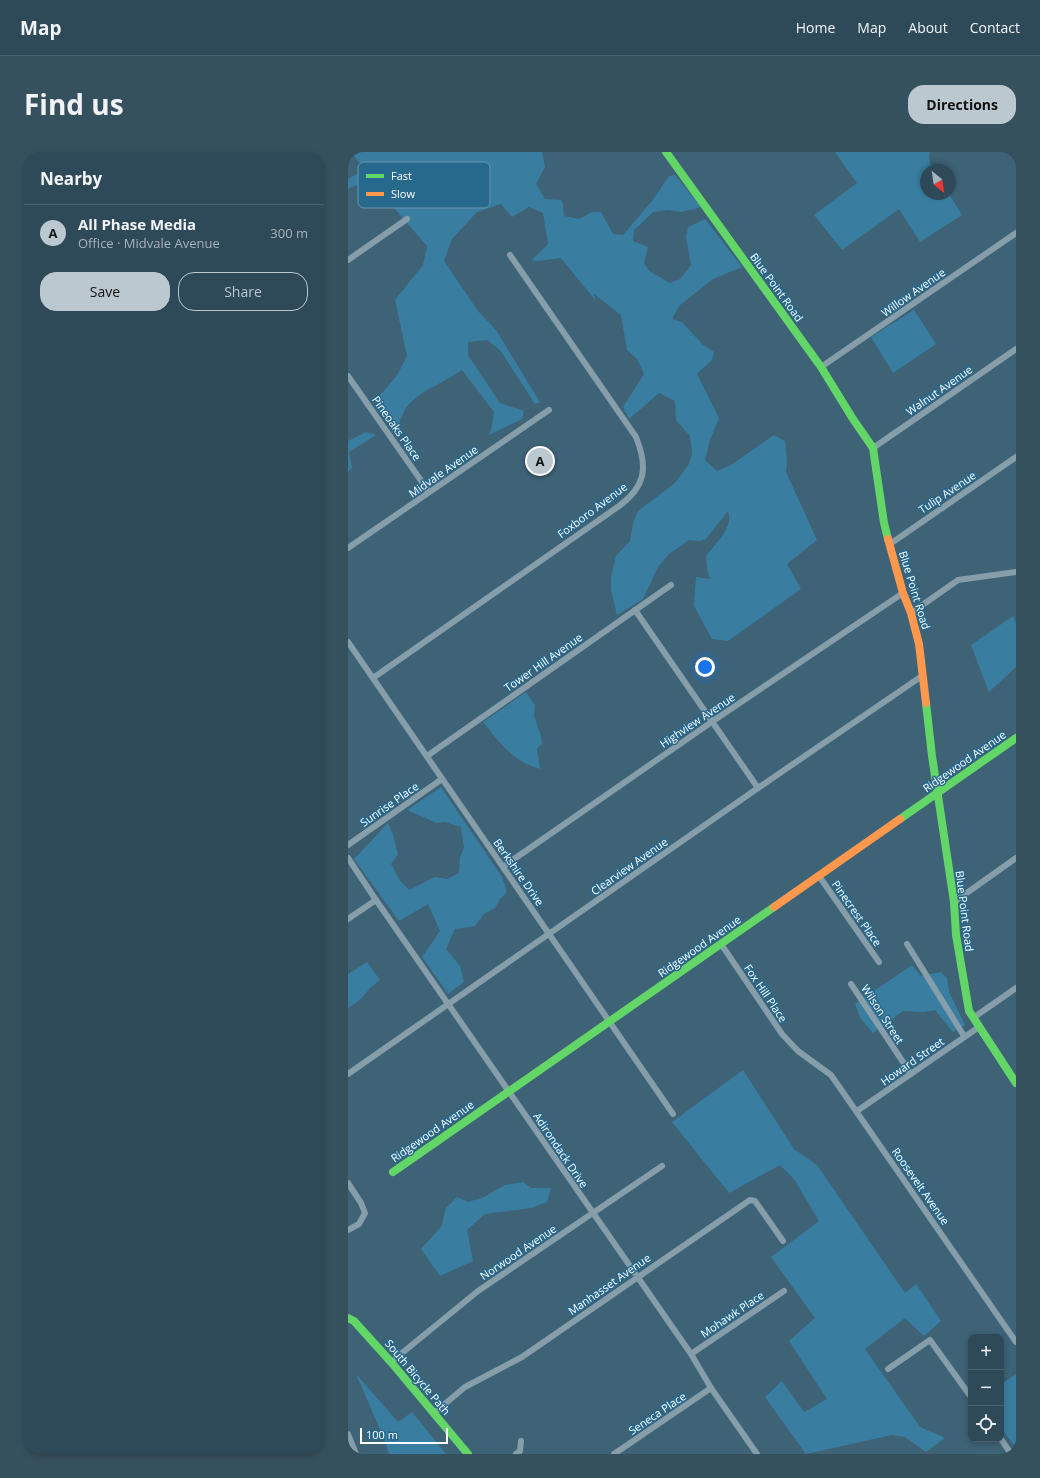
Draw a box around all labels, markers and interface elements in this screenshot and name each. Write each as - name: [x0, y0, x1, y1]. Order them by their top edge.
- text: Map: [20, 15, 61, 41]
- text: Home: [796, 18, 835, 37]
- text: Map: [857, 18, 886, 37]
- text: About: [908, 18, 948, 37]
- text: Contact: [970, 18, 1020, 37]
- text: Find us: [24, 85, 124, 123]
- button: Directions: [908, 85, 1016, 124]
- legend: [358, 162, 490, 208]
- north arrow: [920, 164, 956, 200]
- text: Nearby: [40, 167, 102, 190]
- text: Fast: [391, 168, 412, 183]
- text: Slow: [391, 186, 415, 201]
- text: All Phase Media: [78, 214, 196, 234]
- text: A: [49, 224, 57, 242]
- text: 300 m: [270, 224, 308, 242]
- text: Office · Midvale Avenue: [78, 234, 220, 252]
- street label: Blue Point Road: [747, 250, 807, 324]
- street label: Willow Avenue: [878, 264, 948, 320]
- button: Save: [40, 272, 170, 311]
- button: Share: [178, 272, 308, 311]
- street label: Walnut Avenue: [903, 362, 975, 418]
- street label: Pineoaks Place: [369, 393, 425, 463]
- street label: Midvale Avenue: [405, 442, 481, 500]
- pin: A: [527, 446, 553, 476]
- street label: Tulip Avenue: [915, 467, 979, 517]
- street label: Foxboro Avenue: [554, 479, 630, 541]
- street label: Blue Point Road: [896, 549, 934, 631]
- street label: Tower Hill Avenue: [501, 629, 585, 695]
- your location: [695, 657, 715, 677]
- street label: Highview Avenue: [656, 689, 738, 751]
- street label: Ridgewood Avenue: [920, 727, 1008, 795]
- street label: Sunrise Place: [357, 778, 421, 830]
- street label: Clearview Avenue: [588, 834, 670, 898]
- street label: Berkshire Drive: [490, 835, 548, 909]
- street label: Blue Point Road: [953, 870, 977, 952]
- street label: Pinecrest Place: [829, 877, 885, 949]
- street label: Ridgewood Avenue: [655, 912, 743, 980]
- street label: Fox Hill Place: [741, 961, 791, 1025]
- street label: Wilson Street: [858, 981, 908, 1047]
- street label: Howard Street: [877, 1034, 947, 1088]
- street label: Ridgewood Avenue: [388, 1097, 476, 1165]
- street label: Adirondack Drive: [530, 1109, 592, 1191]
- street label: Roosevelt Avenue: [889, 1144, 953, 1228]
- street label: Norwood Avenue: [477, 1221, 559, 1283]
- street label: Manhasset Avenue: [565, 1250, 653, 1318]
- street label: Mohawk Place: [697, 1287, 767, 1341]
- map controls: [968, 1334, 1004, 1442]
- button: +: [968, 1334, 1004, 1370]
- street label: South Bicycle Path: [382, 1336, 454, 1418]
- button: −: [968, 1370, 1004, 1406]
- street label: Seneca Place: [625, 1388, 689, 1438]
- button: locate: [968, 1406, 1004, 1442]
- scale bar: [360, 1426, 448, 1445]
- text: 100 m: [366, 1427, 398, 1442]

